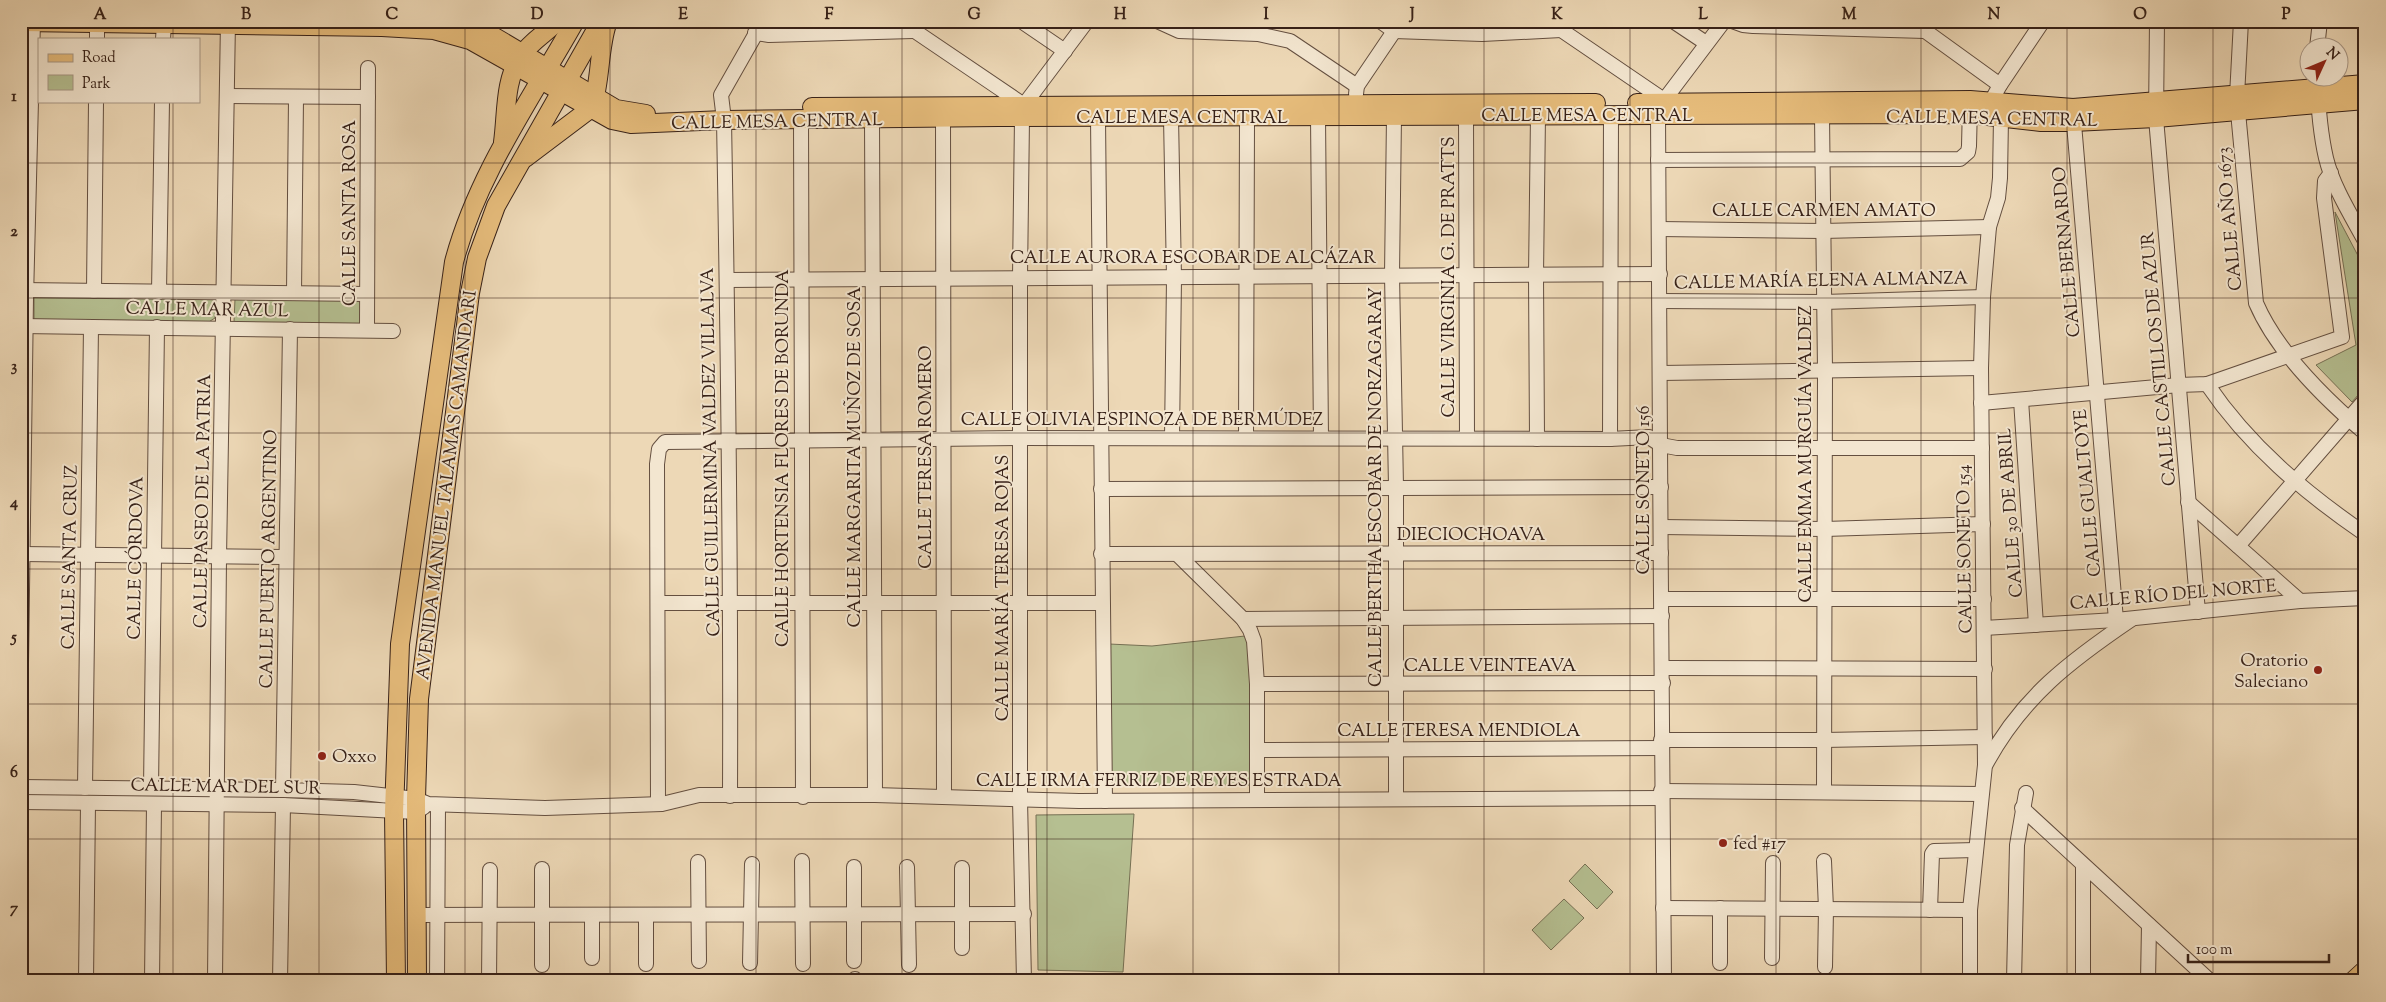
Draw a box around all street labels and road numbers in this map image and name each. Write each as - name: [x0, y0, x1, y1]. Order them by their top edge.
- street label: CALLE MESA CENTRAL: [1481, 104, 1693, 130]
- street label: CALLE MESA CENTRAL: [1886, 105, 2098, 135]
- street label: CALLE MESA CENTRAL: [1076, 106, 1288, 132]
- street label: CALLE MESA CENTRAL: [671, 108, 883, 138]
- street label: CALLE SANTA ROSA: [338, 120, 364, 306]
- street label: CALLE VIRGINIA G. DE PRATTS: [1437, 136, 1463, 418]
- street label: CALLE AÑO 1673: [2212, 146, 2250, 292]
- street label: CALLE BERNARDO: [2048, 165, 2088, 338]
- street label: CALLE CARMEN AMATO: [1712, 199, 1936, 225]
- street label: CALLE CASTILLOS DE AZUR: [2136, 231, 2184, 487]
- street label: CALLE AURORA ESCOBAR DE ALCÁZAR: [1010, 246, 1376, 272]
- street label: CALLE MARÍA ELENA ALMANZA: [1674, 266, 1969, 298]
- street label: CALLE GUILLERMINA VALDEZ VILLALVA: [696, 267, 728, 637]
- street label: CALLE HORTENSIA FLORES DE BORUNDA: [771, 269, 797, 647]
- street label: CALLE MARGARITA MUÑOZ DE SOSA: [843, 286, 869, 627]
- street label: CALLE BERTHA ESCOBAR DE NORZAGARAY: [1364, 287, 1390, 687]
- street label: AVENIDA MANUEL TALAMAS CAMANDARI: [411, 289, 485, 682]
- street label: CALLE MAR AZUL: [125, 297, 289, 325]
- street label: CALLE EMMA MURGUÍA VALDEZ: [1794, 305, 1820, 603]
- street label: CALLE TERESA ROMERO: [914, 345, 940, 569]
- street label: CALLE PASEO DE LA PATRIA: [189, 373, 219, 628]
- street label: CALLE SONETO 156: [1632, 406, 1658, 574]
- street label: CALLE OLIVIA ESPINOZA DE BERMÚDEZ: [961, 407, 1323, 434]
- street label: CALLE GUALTOYE: [2069, 408, 2109, 578]
- street label: CALLE 30 DE ABRIL: [1993, 427, 2031, 598]
- street label: CALLE PUERTO ARGENTINO: [255, 429, 285, 689]
- street label: CALLE MARÍA TERESA ROJAS: [991, 455, 1017, 721]
- street label: CALLE SANTA CRUZ: [56, 464, 86, 650]
- street label: CALLE SONETO 154: [1952, 464, 1980, 634]
- street label: CALLE CÓRDOVA: [122, 476, 151, 640]
- street label: DIECIOCHOAVA: [1397, 523, 1546, 549]
- street label: CALLE RÍO DEL NORTE: [2069, 574, 2278, 618]
- street label: CALLE VEINTEAVA: [1404, 654, 1577, 680]
- street label: CALLE TERESA MENDIOLA: [1337, 719, 1581, 745]
- street label: CALLE IRMA FERRIZ DE REYES ESTRADA: [976, 769, 1342, 795]
- street label: CALLE MAR DEL SUR: [130, 773, 322, 803]

